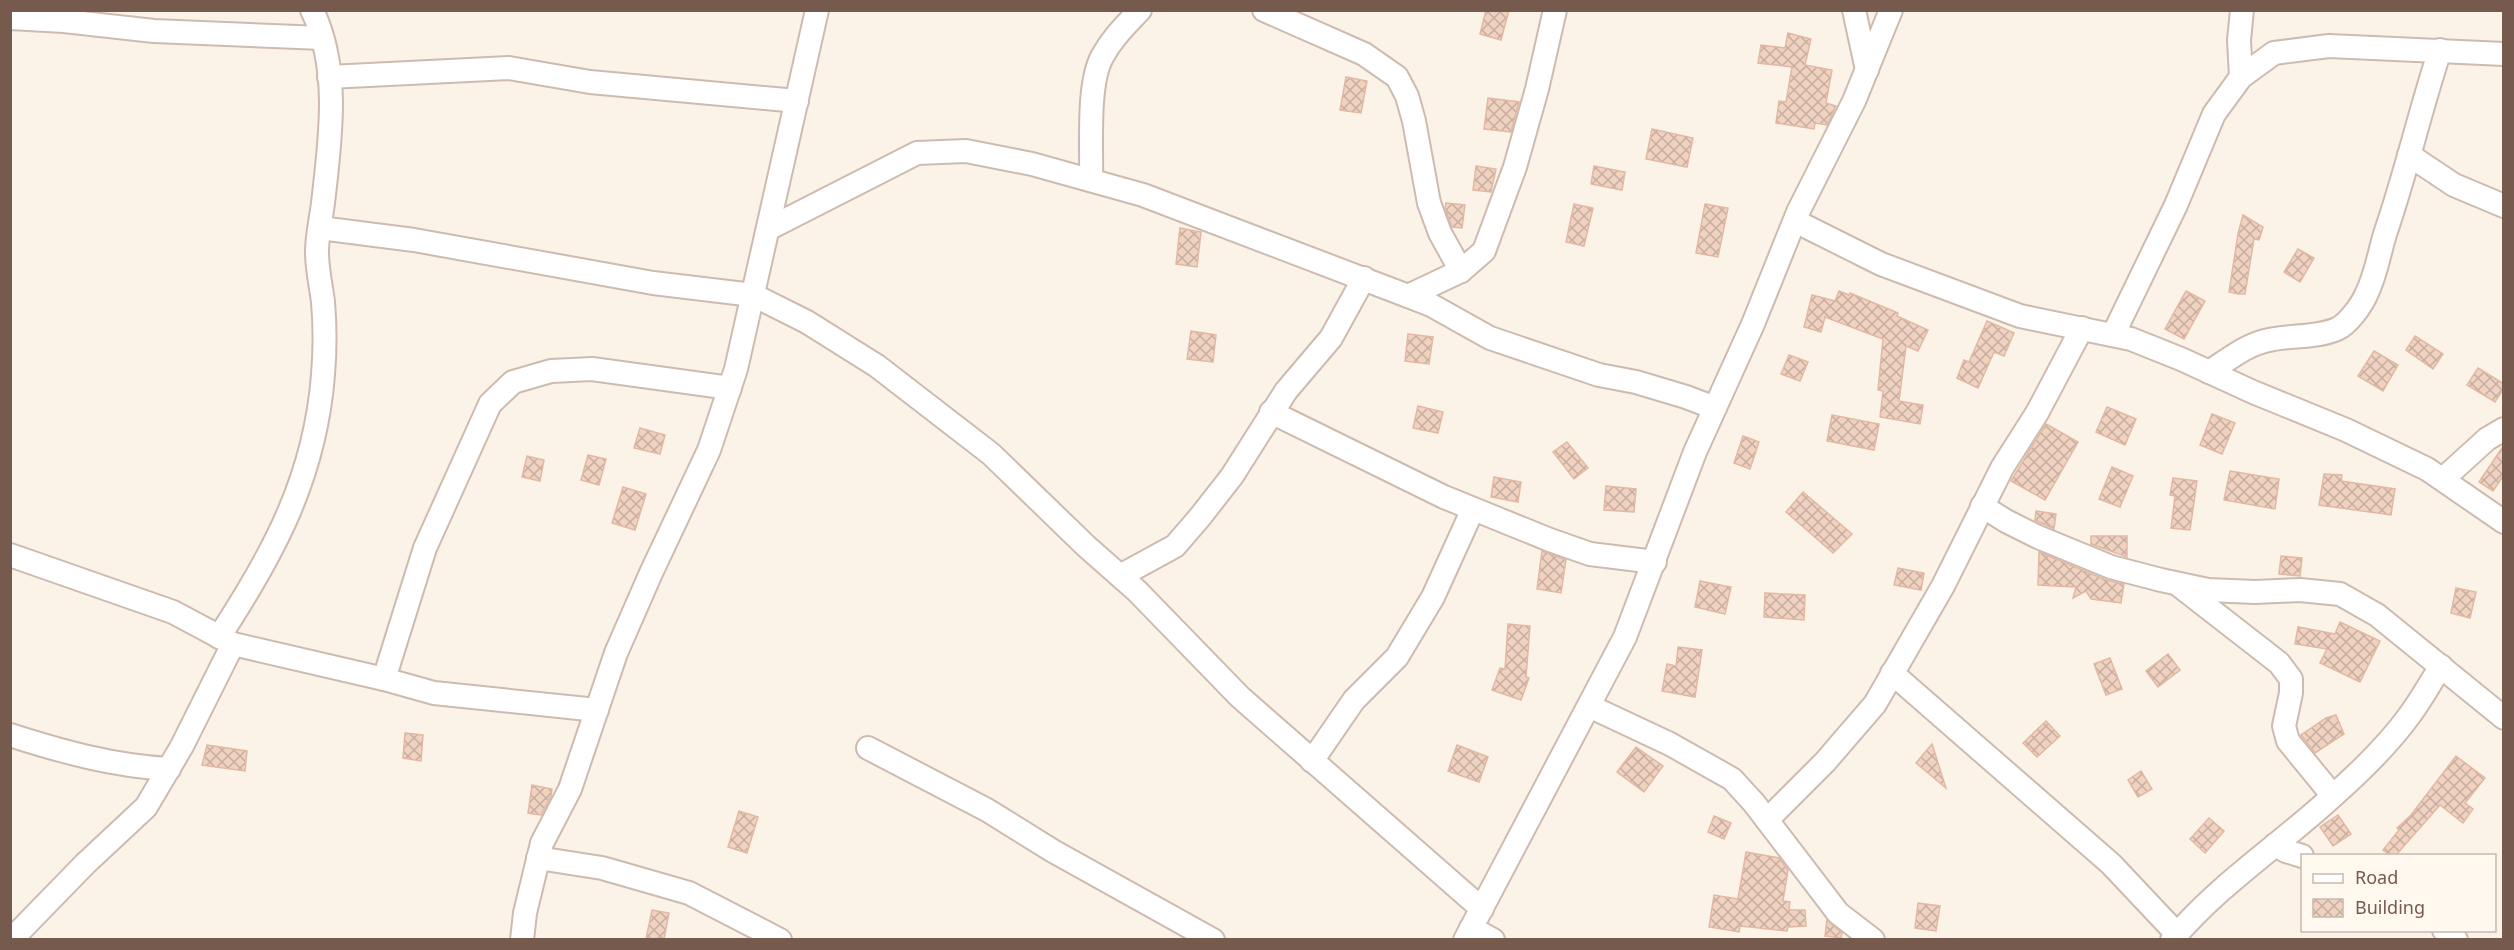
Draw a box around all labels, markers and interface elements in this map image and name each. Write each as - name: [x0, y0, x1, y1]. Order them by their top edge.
- legend: [2301, 854, 2496, 932]
- text: Road: [2355, 865, 2398, 889]
- text: Building: [2355, 895, 2425, 919]

